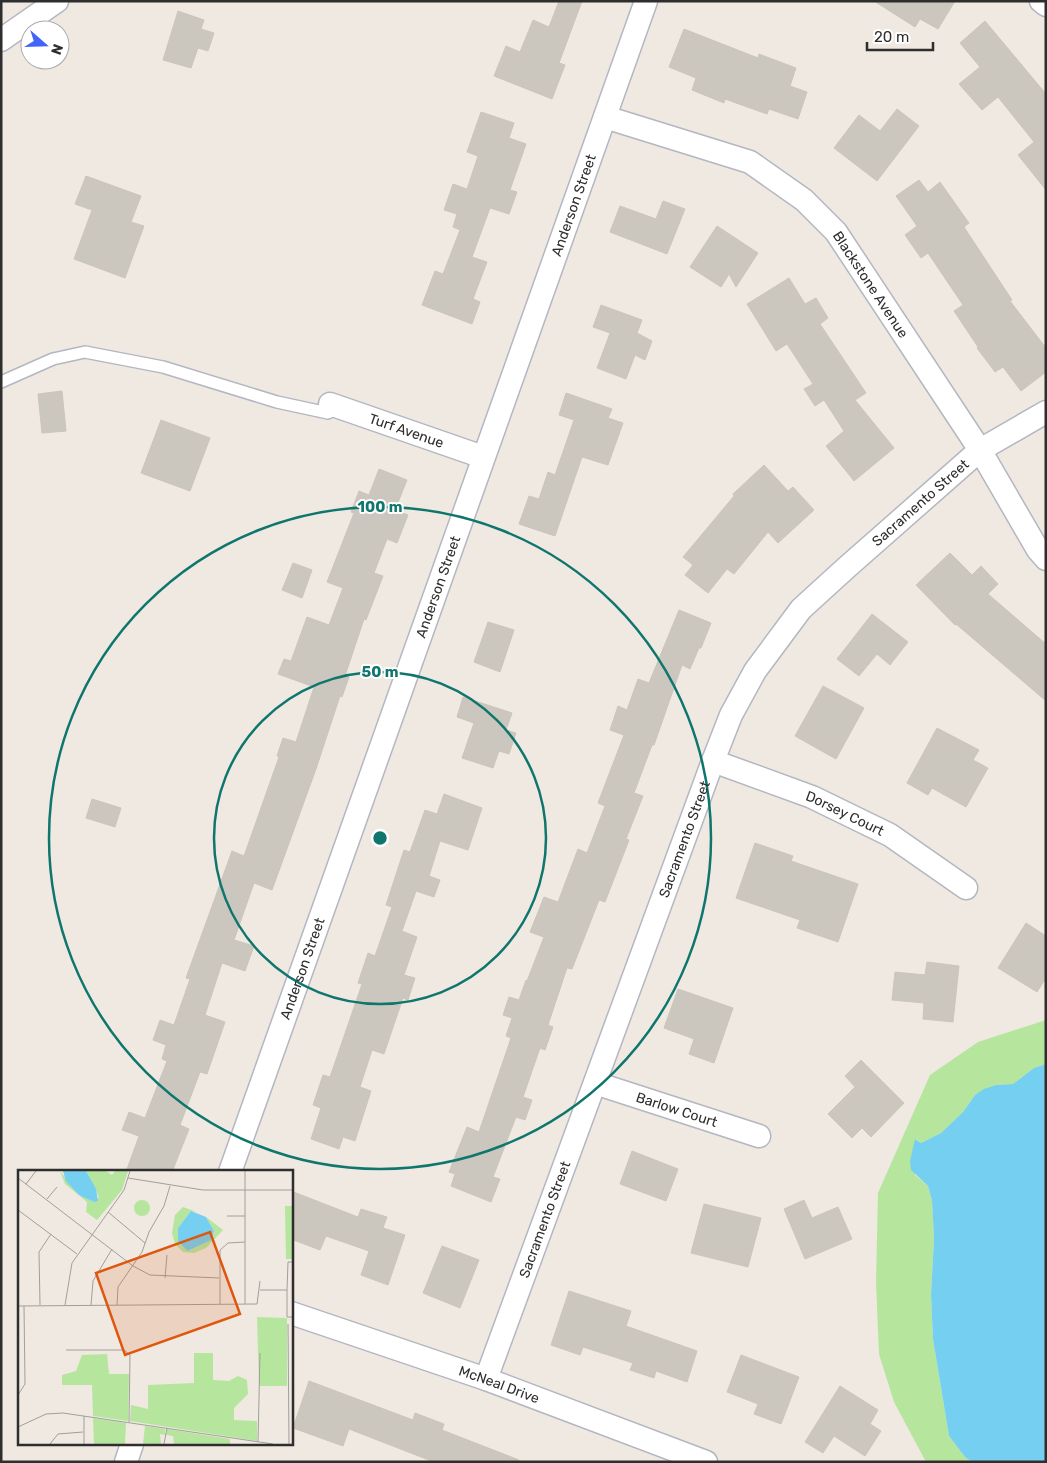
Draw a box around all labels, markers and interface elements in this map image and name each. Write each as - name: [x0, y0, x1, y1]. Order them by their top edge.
- north arrow: [20, 20, 70, 70]
- scale bar: [867, 20, 933, 52]
- text: 20 m: [874, 28, 909, 46]
- text: N: [47, 42, 66, 57]
- street label: Anderson Street: [548, 152, 600, 259]
- street label: Blackstone Avenue: [829, 228, 912, 341]
- street label: Turf Avenue: [367, 410, 446, 452]
- street label: Sacramento Street: [869, 455, 973, 550]
- text: 100 m: [358, 498, 402, 516]
- street label: Anderson Street: [412, 533, 464, 640]
- text: 50 m: [362, 663, 398, 681]
- street label: Sacramento Street: [655, 778, 714, 900]
- street label: Dorsey Court: [803, 787, 887, 840]
- centre of rings: [371, 829, 389, 847]
- street label: Anderson Street: [277, 915, 329, 1022]
- street label: Barlow Court: [634, 1089, 720, 1131]
- street label: Sacramento Street: [516, 1158, 574, 1280]
- inset map: [18, 1170, 292, 1446]
- street label: McNeal Drive: [456, 1362, 542, 1407]

